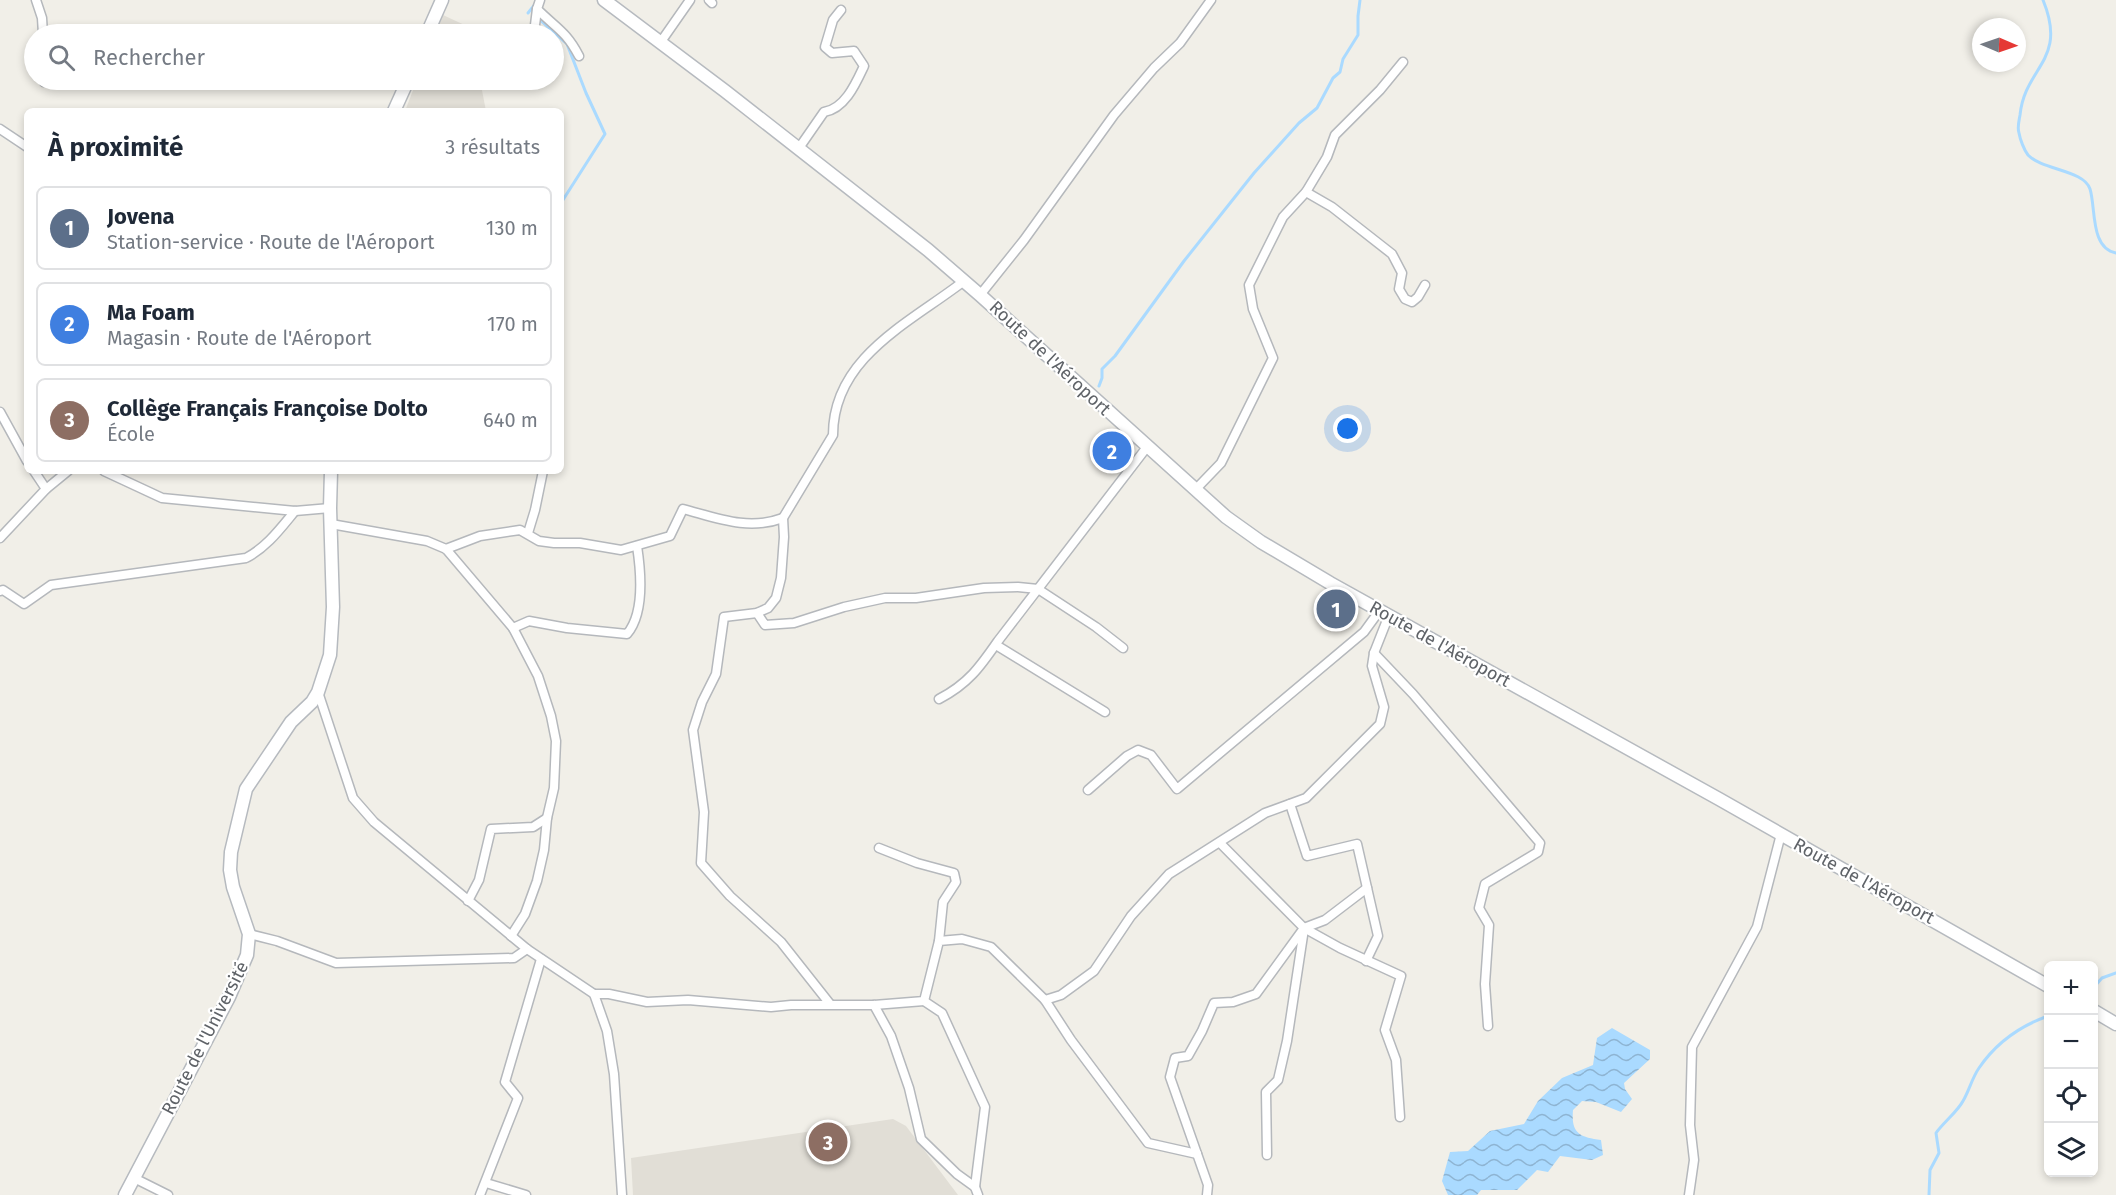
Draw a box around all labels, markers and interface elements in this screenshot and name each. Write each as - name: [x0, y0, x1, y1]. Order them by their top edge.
- north arrow: [1972, 18, 2026, 72]
- search box: [24, 24, 564, 90]
- icon: search: [45, 41, 78, 74]
- text: Rechercher: [93, 44, 205, 71]
- text: À proximité: [48, 132, 183, 163]
- text: 3 résultats: [445, 135, 540, 159]
- text: Jovena: [107, 203, 175, 230]
- text: 1: [65, 216, 74, 240]
- text: 130 m: [486, 216, 538, 240]
- text: Station-service · Route de l'Aéroport: [107, 230, 434, 254]
- street label: Route de l'Aéroport: [985, 296, 1116, 420]
- text: Ma Foam: [107, 299, 195, 326]
- text: 2: [64, 312, 75, 336]
- text: 170 m: [487, 312, 538, 336]
- text: Magasin · Route de l'Aéroport: [107, 326, 371, 350]
- text: Collège Français Françoise Dolto: [107, 395, 428, 422]
- text: 3: [64, 408, 75, 432]
- text: 640 m: [483, 408, 538, 432]
- your location: [1333, 414, 1362, 443]
- text: École: [107, 422, 155, 446]
- pin: 2: [1092, 428, 1132, 474]
- pin: 1: [1316, 586, 1356, 632]
- street label: Route de l'Aéroport: [1366, 596, 1515, 692]
- street label: Route de l'Aéroport: [1790, 833, 1939, 929]
- street label: Route de l'Université: [157, 958, 253, 1118]
- map controls: [2044, 961, 2098, 1177]
- button: +: [2044, 961, 2098, 1015]
- button: −: [2044, 1015, 2098, 1069]
- button: locate: [2044, 1069, 2098, 1123]
- pin: 3: [808, 1120, 848, 1164]
- button: layers: [2044, 1123, 2098, 1177]

